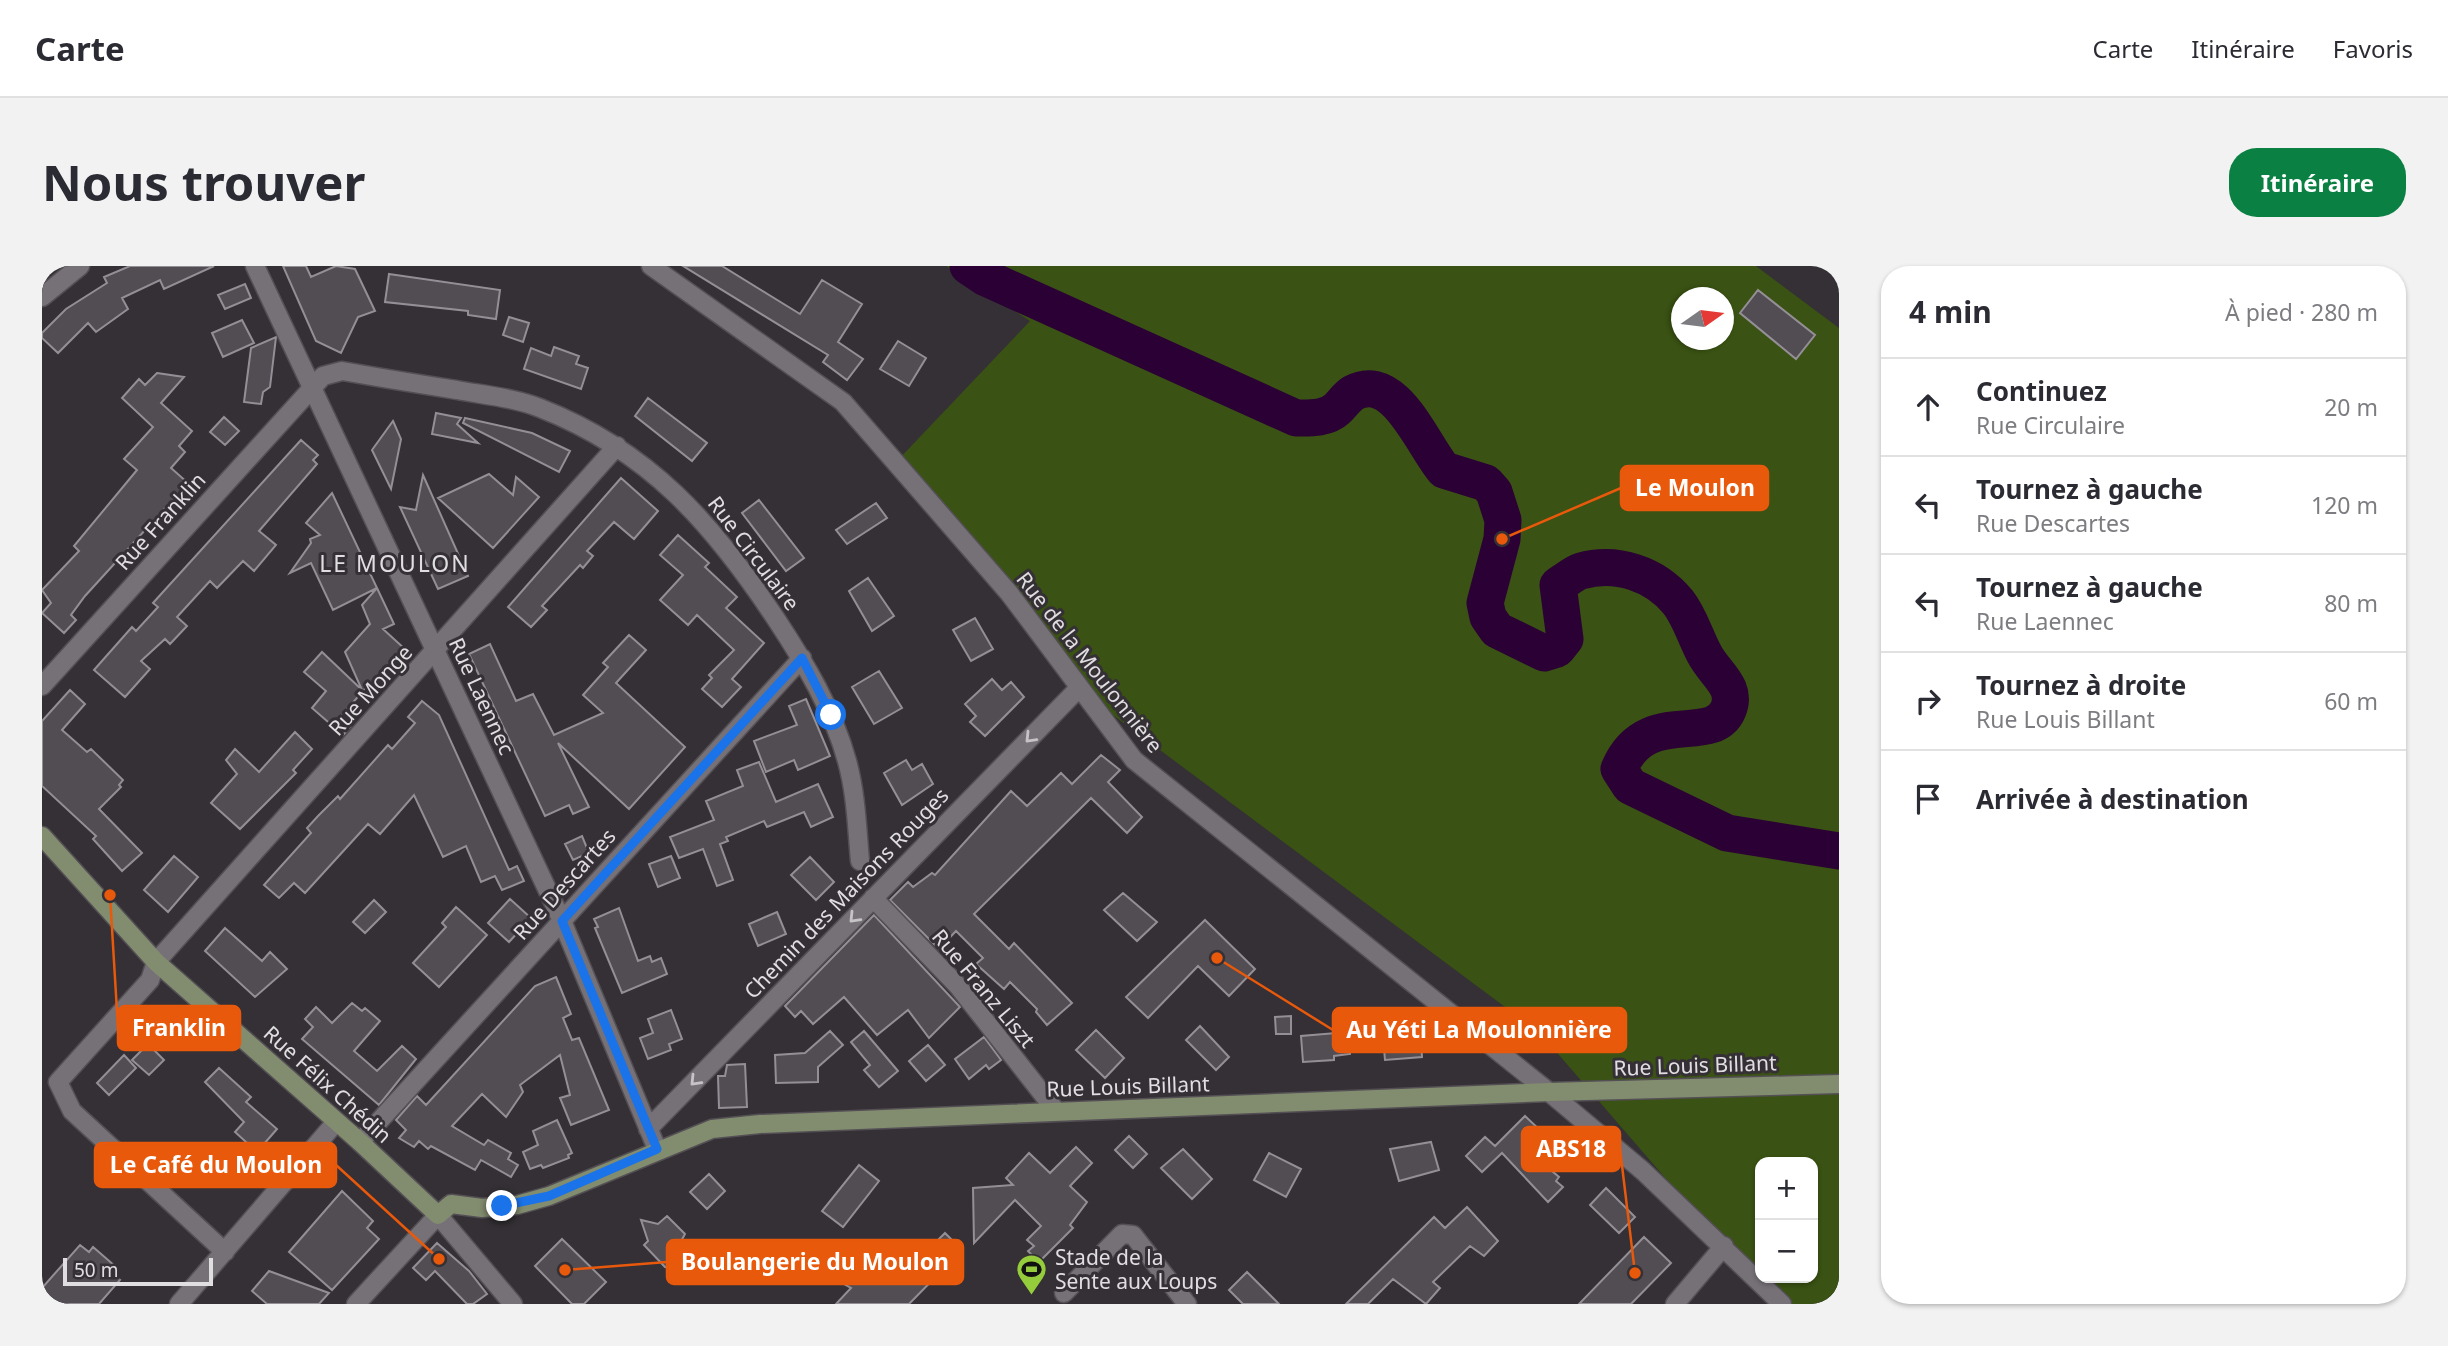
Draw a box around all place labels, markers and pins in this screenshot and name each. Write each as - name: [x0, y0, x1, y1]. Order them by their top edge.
- callout: Le Moulon: [1621, 466, 1768, 510]
- callout: Franklin: [118, 1006, 240, 1050]
- callout: Au Yéti La Moulonnière: [1333, 1008, 1626, 1052]
- callout: ABS18: [1522, 1127, 1620, 1171]
- callout: Le Café du Moulon: [95, 1143, 336, 1187]
- callout: Boulangerie du Moulon: [667, 1240, 963, 1284]
- place label: Stade de la Sente aux Loups: [1055, 1243, 1217, 1295]
- sports icon: Stade de la Sente aux Loups: [1015, 1252, 1049, 1296]

